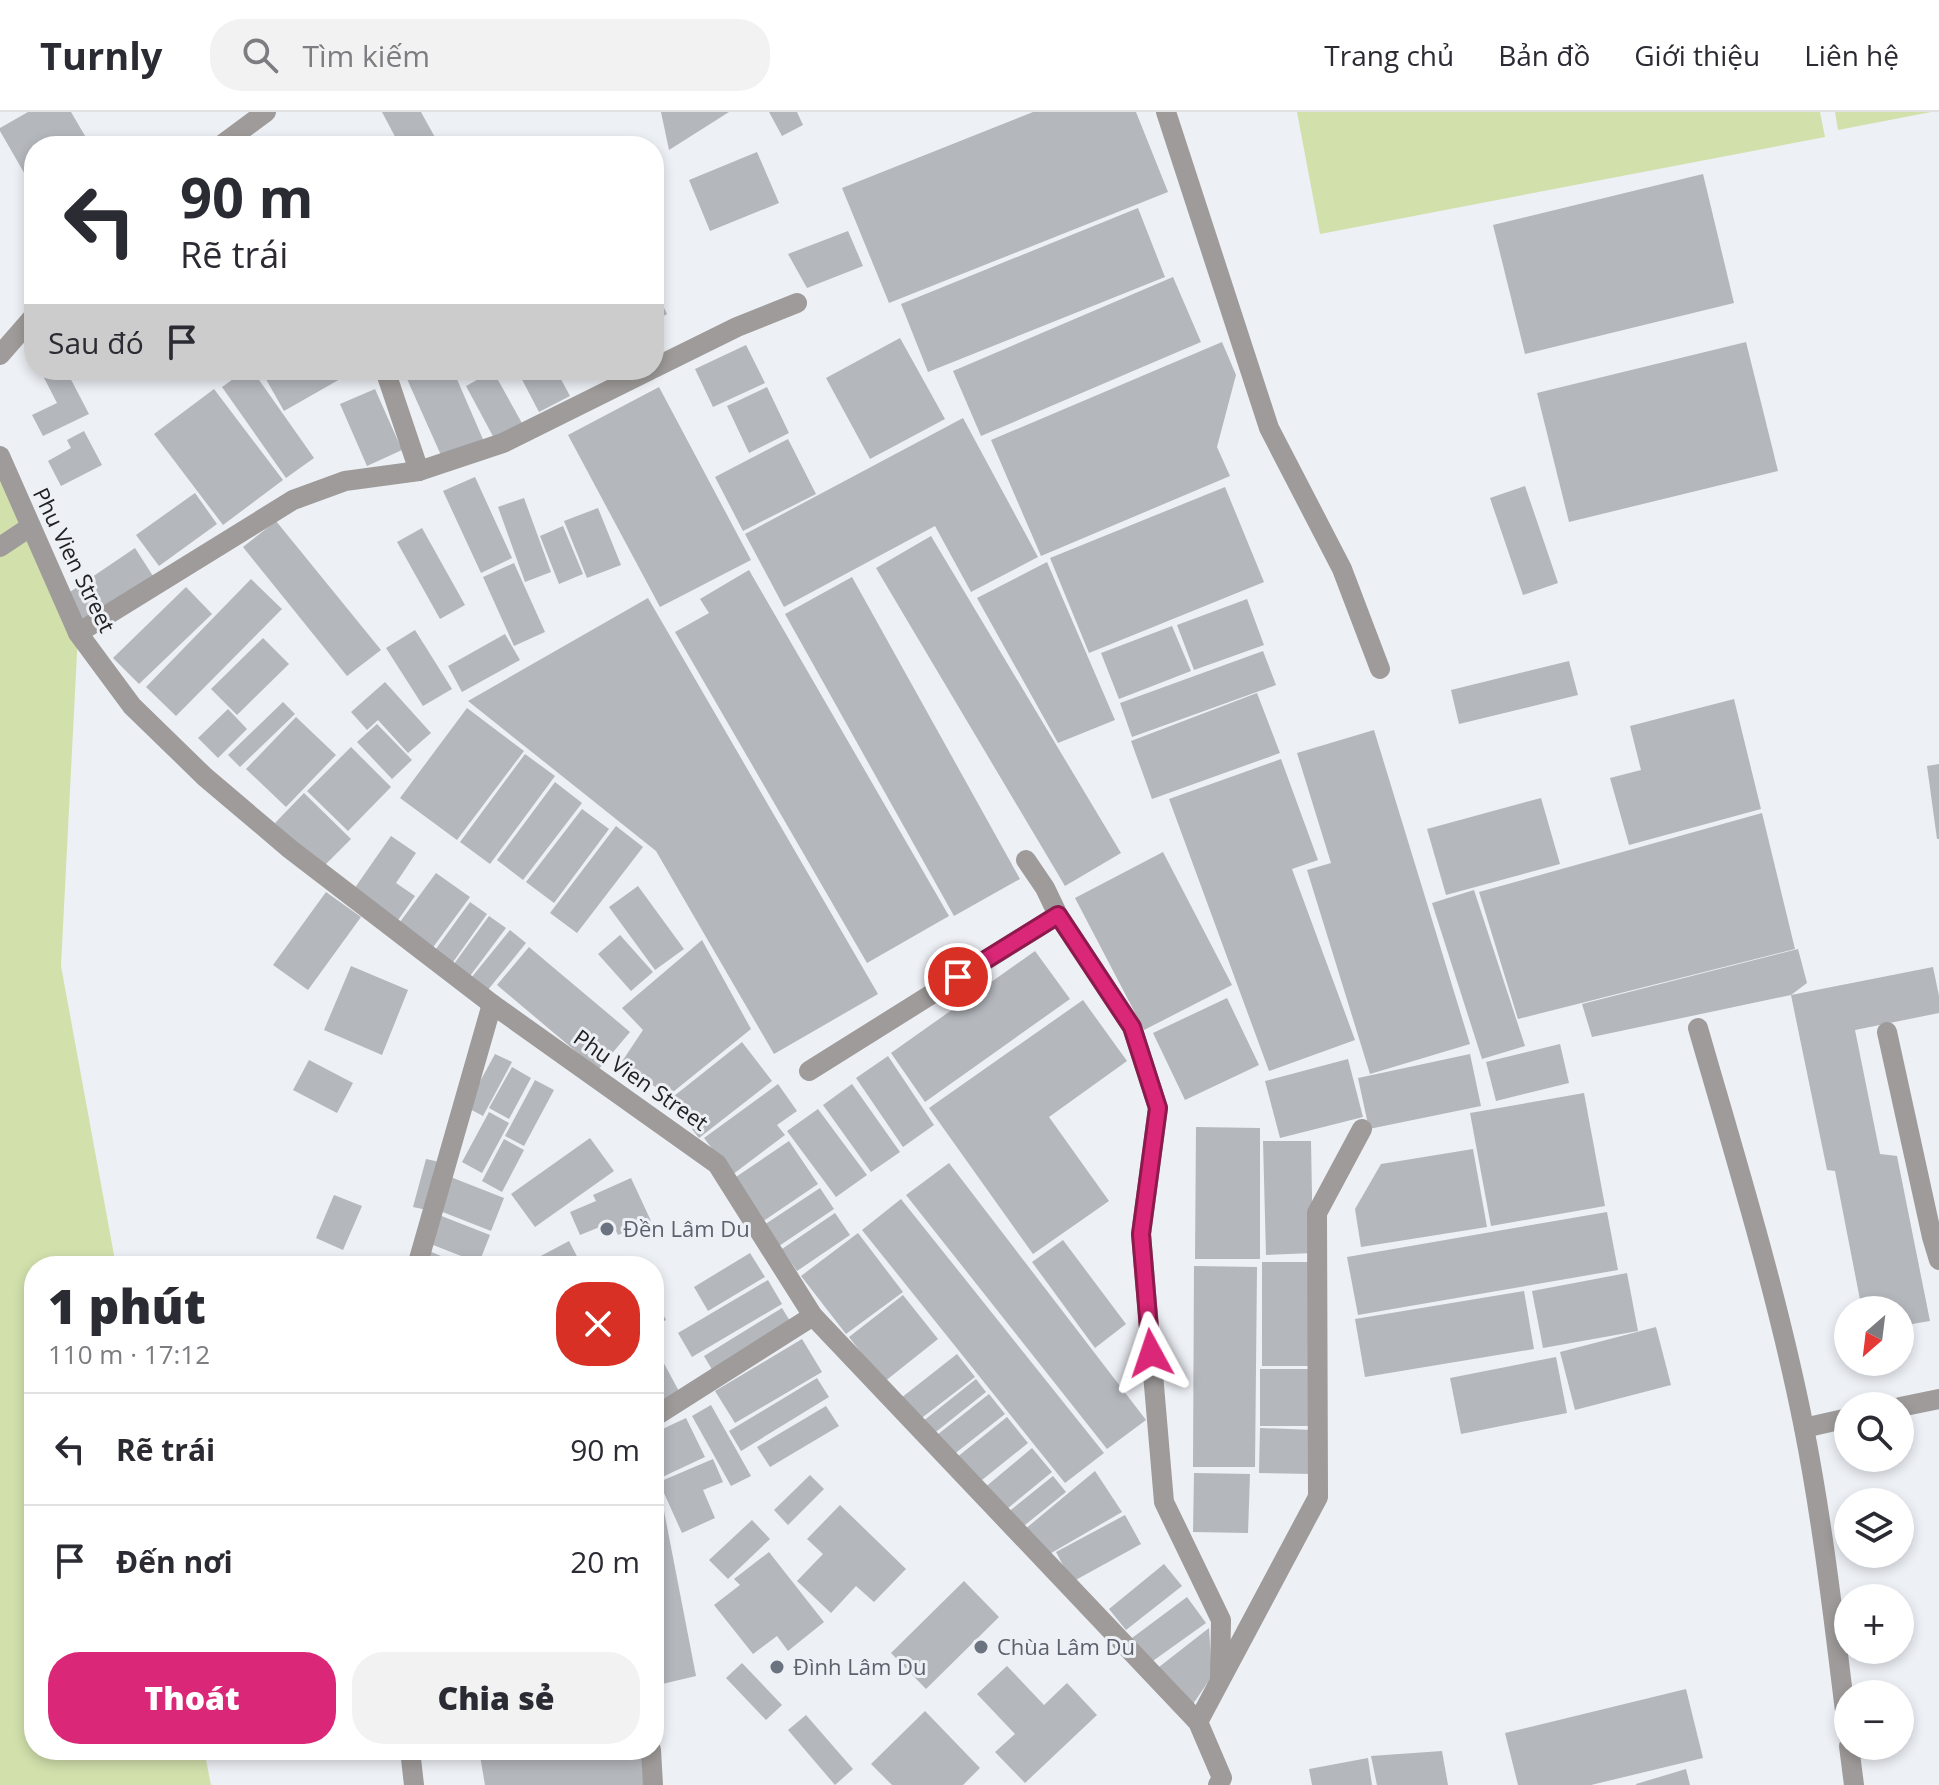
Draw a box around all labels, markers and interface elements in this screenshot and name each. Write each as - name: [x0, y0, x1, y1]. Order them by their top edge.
- search box: [210, 19, 770, 91]
- text: Turnly: [40, 29, 162, 81]
- icon: search: [238, 33, 282, 77]
- text: Tìm kiếm: [302, 35, 430, 76]
- text: Trang chủ: [1324, 36, 1454, 74]
- text: Bản đồ: [1498, 36, 1590, 74]
- text: Giới thiệu: [1634, 36, 1760, 74]
- text: Liên hệ: [1804, 36, 1899, 74]
- text: 90 m: [180, 158, 314, 234]
- icon: left: [48, 168, 152, 272]
- text: Rẽ trái: [180, 230, 288, 279]
- icon: arrive: [160, 320, 204, 364]
- text: Sau đó: [48, 322, 144, 363]
- street label: Phu Vien Street: [27, 482, 123, 637]
- pin: [924, 943, 992, 1011]
- icon: arrive: [936, 955, 980, 999]
- street label: Phu Vien Street: [568, 1022, 715, 1137]
- place label: Đền Lâm Du: [623, 1213, 750, 1243]
- marker: Đền Lâm Du: [598, 1220, 616, 1238]
- text: 1 phút: [48, 1273, 206, 1338]
- button: close: [556, 1282, 640, 1366]
- north arrow: [1834, 1296, 1914, 1376]
- map controls: [1834, 1296, 1914, 1760]
- position arrow: [1109, 1311, 1193, 1395]
- text: 110 m · 17:12: [48, 1336, 210, 1372]
- button: search: [1834, 1392, 1914, 1472]
- icon: left: [48, 1427, 92, 1471]
- text: Rẽ trái: [116, 1429, 215, 1470]
- text: 90 m: [570, 1429, 640, 1470]
- button: layers: [1834, 1488, 1914, 1568]
- icon: arrive: [48, 1539, 92, 1583]
- text: Đến nơi: [116, 1541, 233, 1582]
- text: 20 m: [570, 1541, 640, 1582]
- button: +: [1834, 1584, 1914, 1664]
- place label: Chùa Lâm Du: [997, 1631, 1135, 1661]
- marker: Chùa Lâm Du: [972, 1638, 990, 1656]
- place label: Đình Lâm Du: [793, 1651, 926, 1681]
- button: Thoát: [48, 1652, 336, 1744]
- button: Chia sẻ: [352, 1652, 640, 1744]
- marker: Đình Lâm Du: [768, 1658, 786, 1676]
- button: −: [1834, 1680, 1914, 1760]

